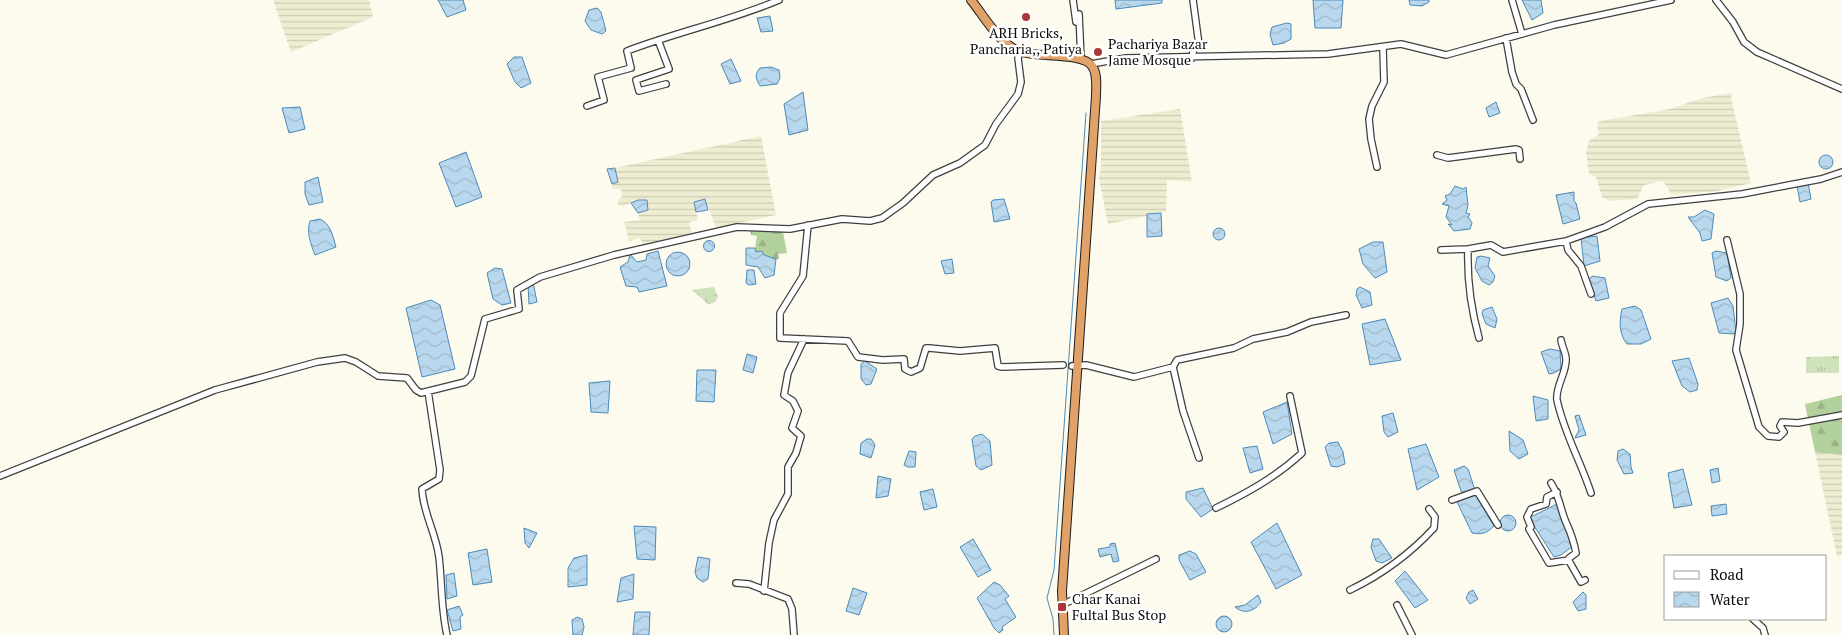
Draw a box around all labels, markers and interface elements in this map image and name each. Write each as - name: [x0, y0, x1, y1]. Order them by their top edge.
- marker: ARH Bricks, Pancharia,, Patiya: [1020, 11, 1032, 23]
- place label: ARH Bricks, Pancharia,, Patiya: [970, 23, 1082, 58]
- place label: Pachariya Bazar Jame Mosque: [1108, 34, 1208, 69]
- marker: Pachariya Bazar Jame Mosque: [1092, 46, 1104, 58]
- legend: [1664, 555, 1827, 620]
- text: Road: [1710, 564, 1743, 584]
- place label: Char Kanai Fultal Bus Stop: [1072, 589, 1166, 624]
- text: Water: [1710, 589, 1750, 609]
- marker: Char Kanai Fultal Bus Stop: [1056, 601, 1068, 613]

